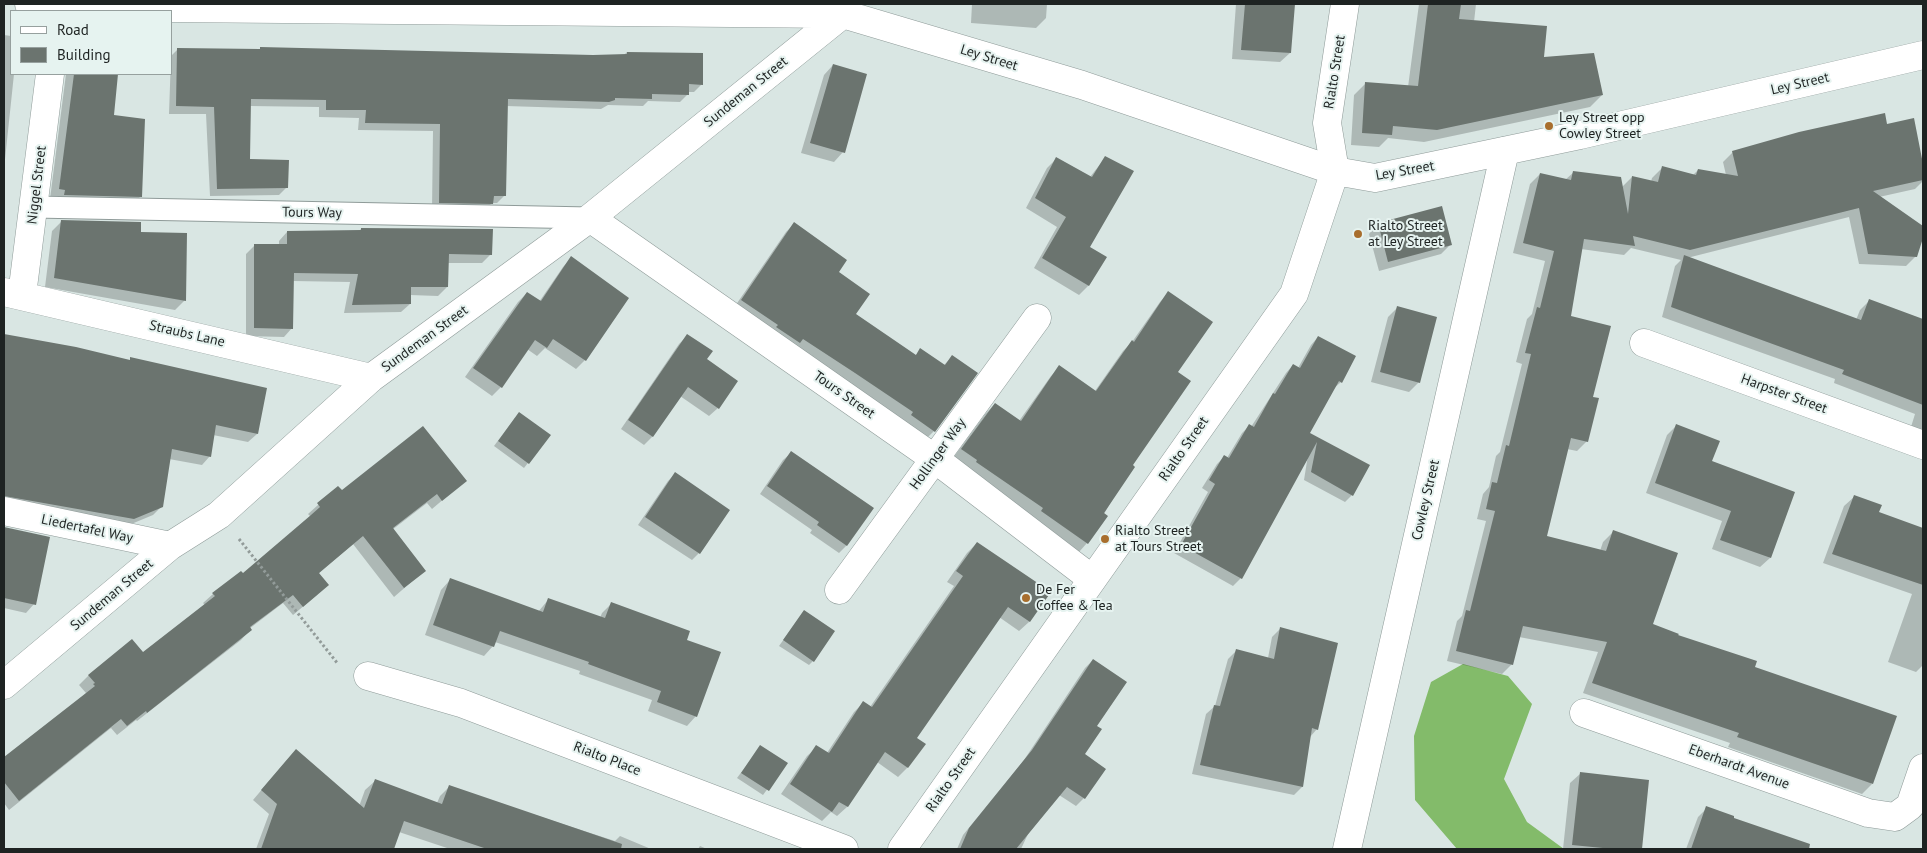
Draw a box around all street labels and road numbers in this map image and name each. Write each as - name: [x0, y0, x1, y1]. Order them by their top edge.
- street label: Rialto Street: [1321, 34, 1349, 110]
- street label: Ley Street: [958, 41, 1020, 75]
- street label: Sundeman Street: [701, 53, 791, 131]
- street label: Ley Street: [1769, 69, 1831, 99]
- street label: Niggel Street: [24, 145, 50, 225]
- street label: Ley Street: [1374, 158, 1436, 184]
- street label: Tours Way: [282, 204, 342, 222]
- street label: Sundeman Street: [379, 302, 471, 376]
- street label: Straubs Lane: [147, 317, 227, 351]
- street label: Tours Street: [810, 368, 878, 422]
- street label: Harpster Street: [1739, 371, 1829, 417]
- street label: Rialto Street: [1156, 414, 1212, 484]
- street label: Hollinger Way: [906, 415, 970, 493]
- street label: Cowley Street: [1409, 458, 1443, 542]
- street label: Liedertafel Way: [40, 511, 134, 547]
- street label: Sundeman Street: [67, 556, 157, 634]
- street label: Rialto Place: [571, 738, 643, 780]
- street label: Eberhardt Avenue: [1686, 741, 1792, 793]
- street label: Rialto Street: [923, 745, 979, 815]

